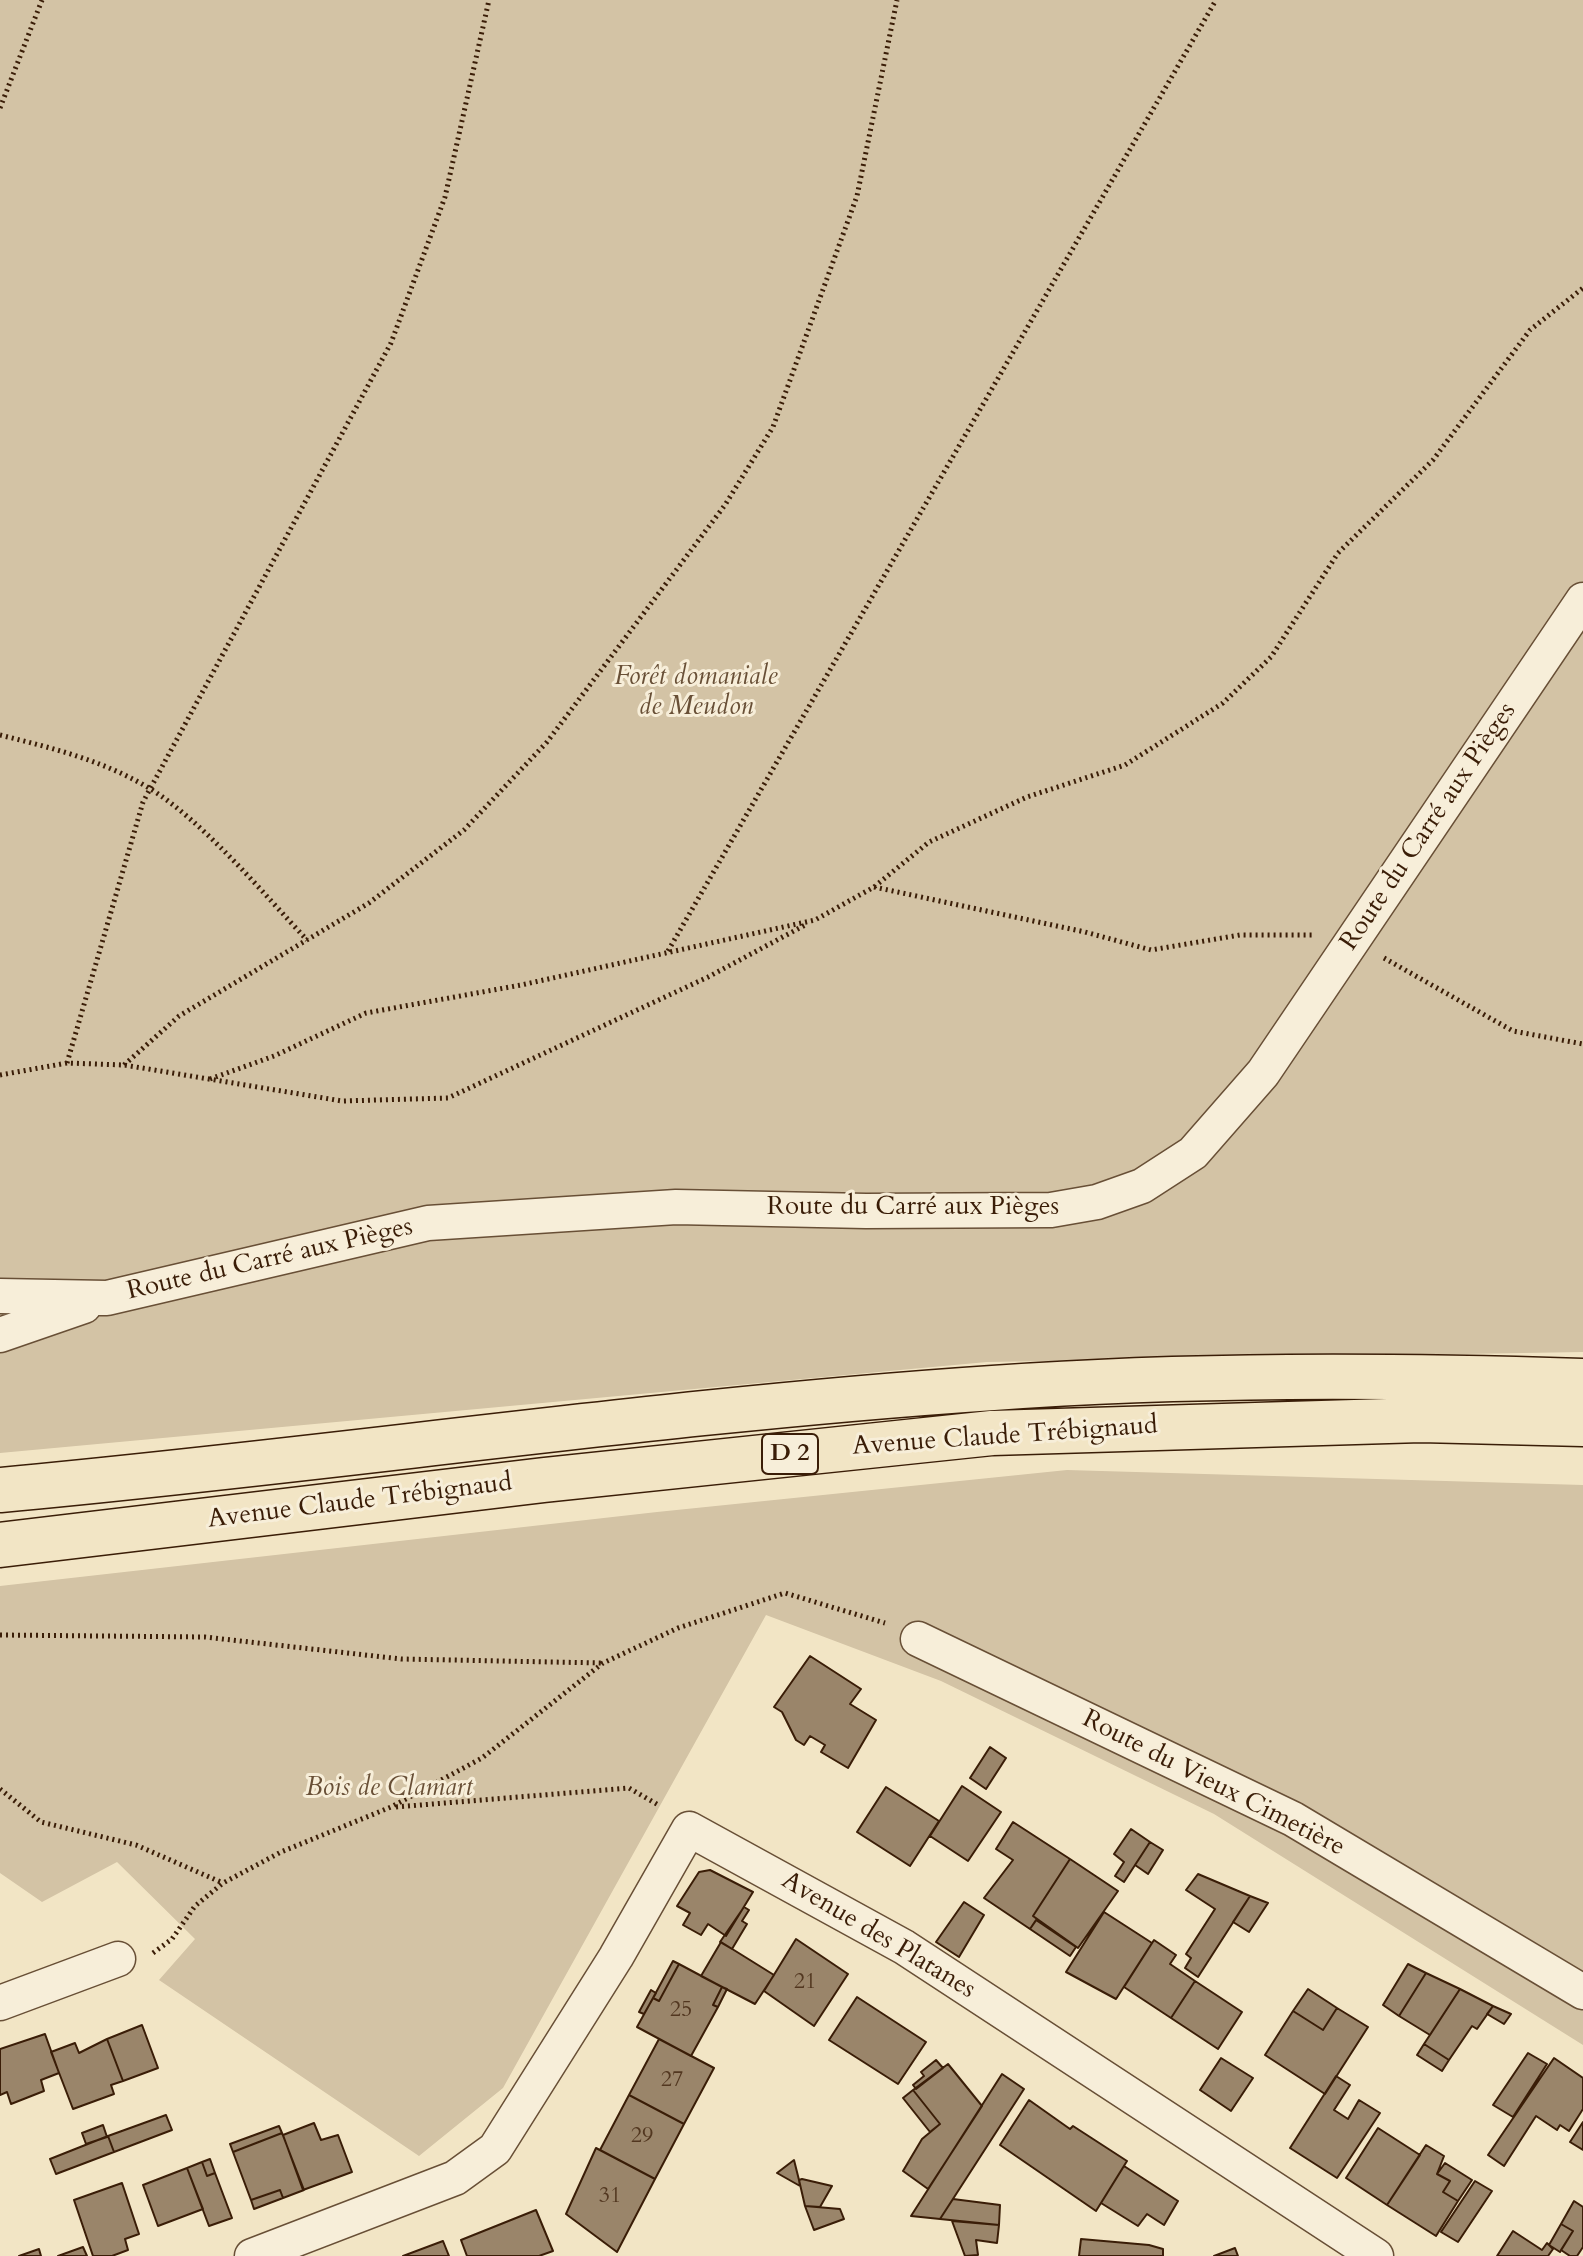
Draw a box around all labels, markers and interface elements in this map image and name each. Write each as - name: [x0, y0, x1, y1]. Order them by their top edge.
- park label: Forêt domaniale de Meudon: [614, 662, 778, 724]
- street label: Route du Carré aux Pièges: [1334, 697, 1524, 957]
- street label: Route du Carré aux Pièges: [767, 1192, 1059, 1224]
- street label: Route du Carré aux Pièges: [124, 1212, 416, 1308]
- street label: Avenue Claude Trébignaud: [851, 1411, 1159, 1463]
- road number: D 2: [762, 1434, 818, 1474]
- street label: Avenue Claude Trébignaud: [206, 1468, 514, 1536]
- street label: Route du Vieux Cimetière: [1077, 1704, 1349, 1864]
- park label: Bois de Clamart: [305, 1773, 473, 1805]
- street label: Avenue des Platanes: [775, 1866, 981, 2006]
- house number: 21: [794, 1970, 816, 1996]
- house number: 25: [670, 1998, 692, 2024]
- house number: 27: [661, 2068, 683, 2094]
- house number: 29: [631, 2124, 653, 2150]
- house number: 31: [599, 2184, 621, 2210]

